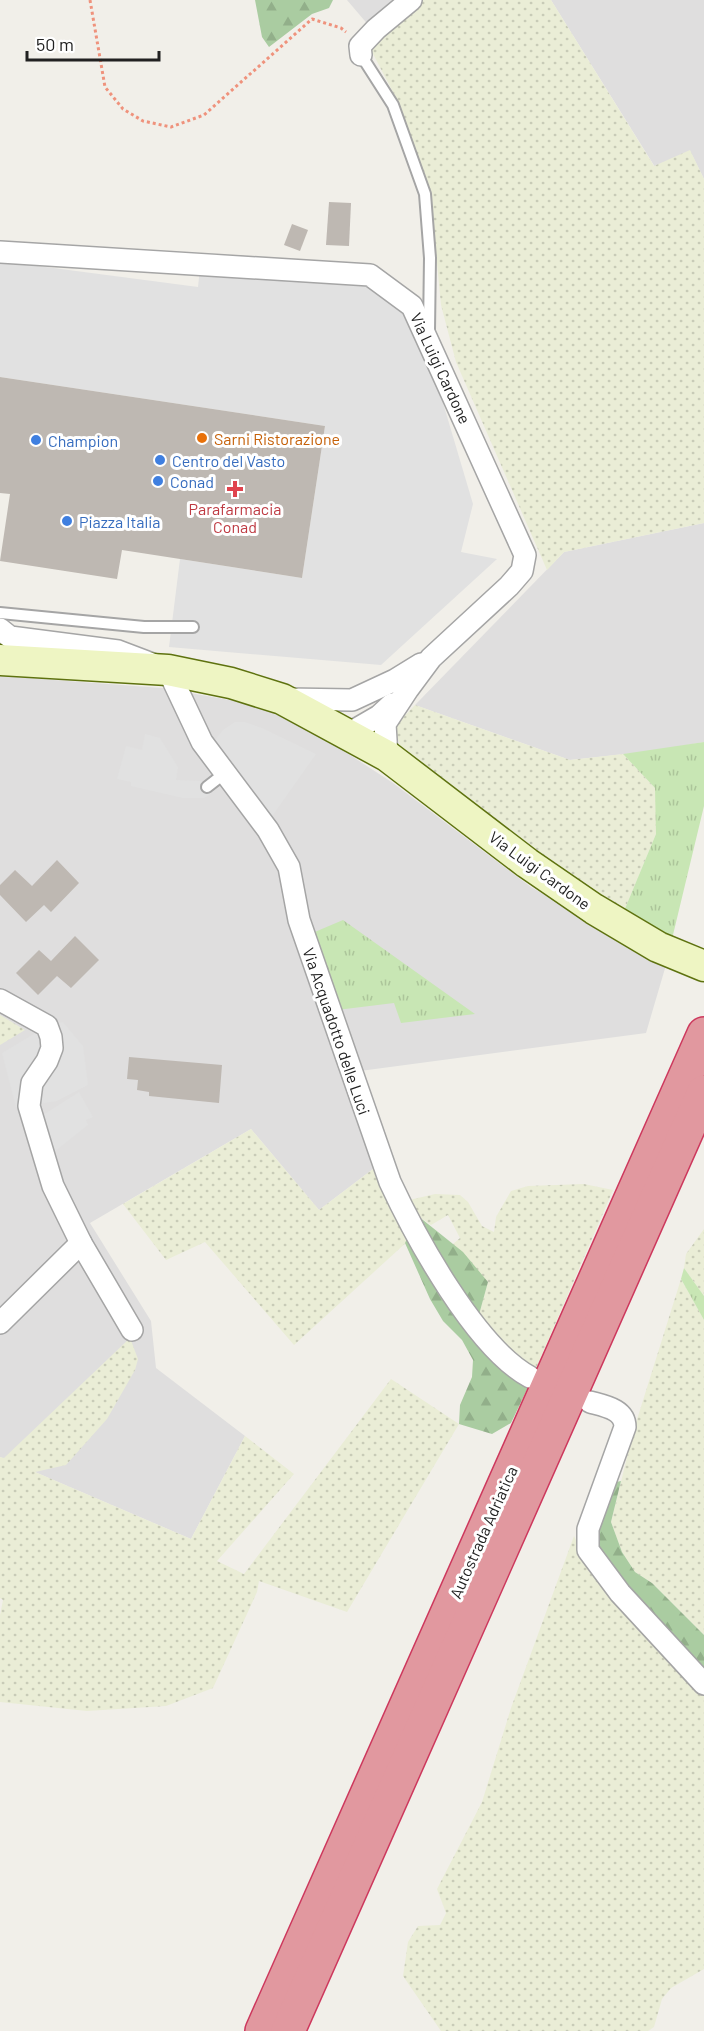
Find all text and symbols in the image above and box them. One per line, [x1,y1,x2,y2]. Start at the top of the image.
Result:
scale bar [27,24,159,62]
text: 50 m [36,33,74,55]
street label: Via Luigi Cardone [407,309,475,427]
place label: Sarni Ristorazione [214,429,340,448]
place label: Champion [48,431,118,450]
marker: Sarni Ristorazione [195,431,209,445]
marker: Champion [29,433,43,447]
place label: Centro del Vasto [172,451,285,470]
marker: Centro del Vasto [153,453,167,467]
place label: Conad [170,472,214,491]
marker: Conad [151,474,165,488]
marker: Parafarmacia Conad [228,482,242,496]
place label: Parafarmacia Conad [189,499,281,536]
place label: Piazza Italia [79,512,160,531]
marker: Piazza Italia [60,514,74,528]
street label: Via Luigi Cardone [486,827,594,913]
street label: Via Acquadotto delle Luci [299,945,375,1117]
street label: Autostrada Adriatica [445,1463,521,1601]

